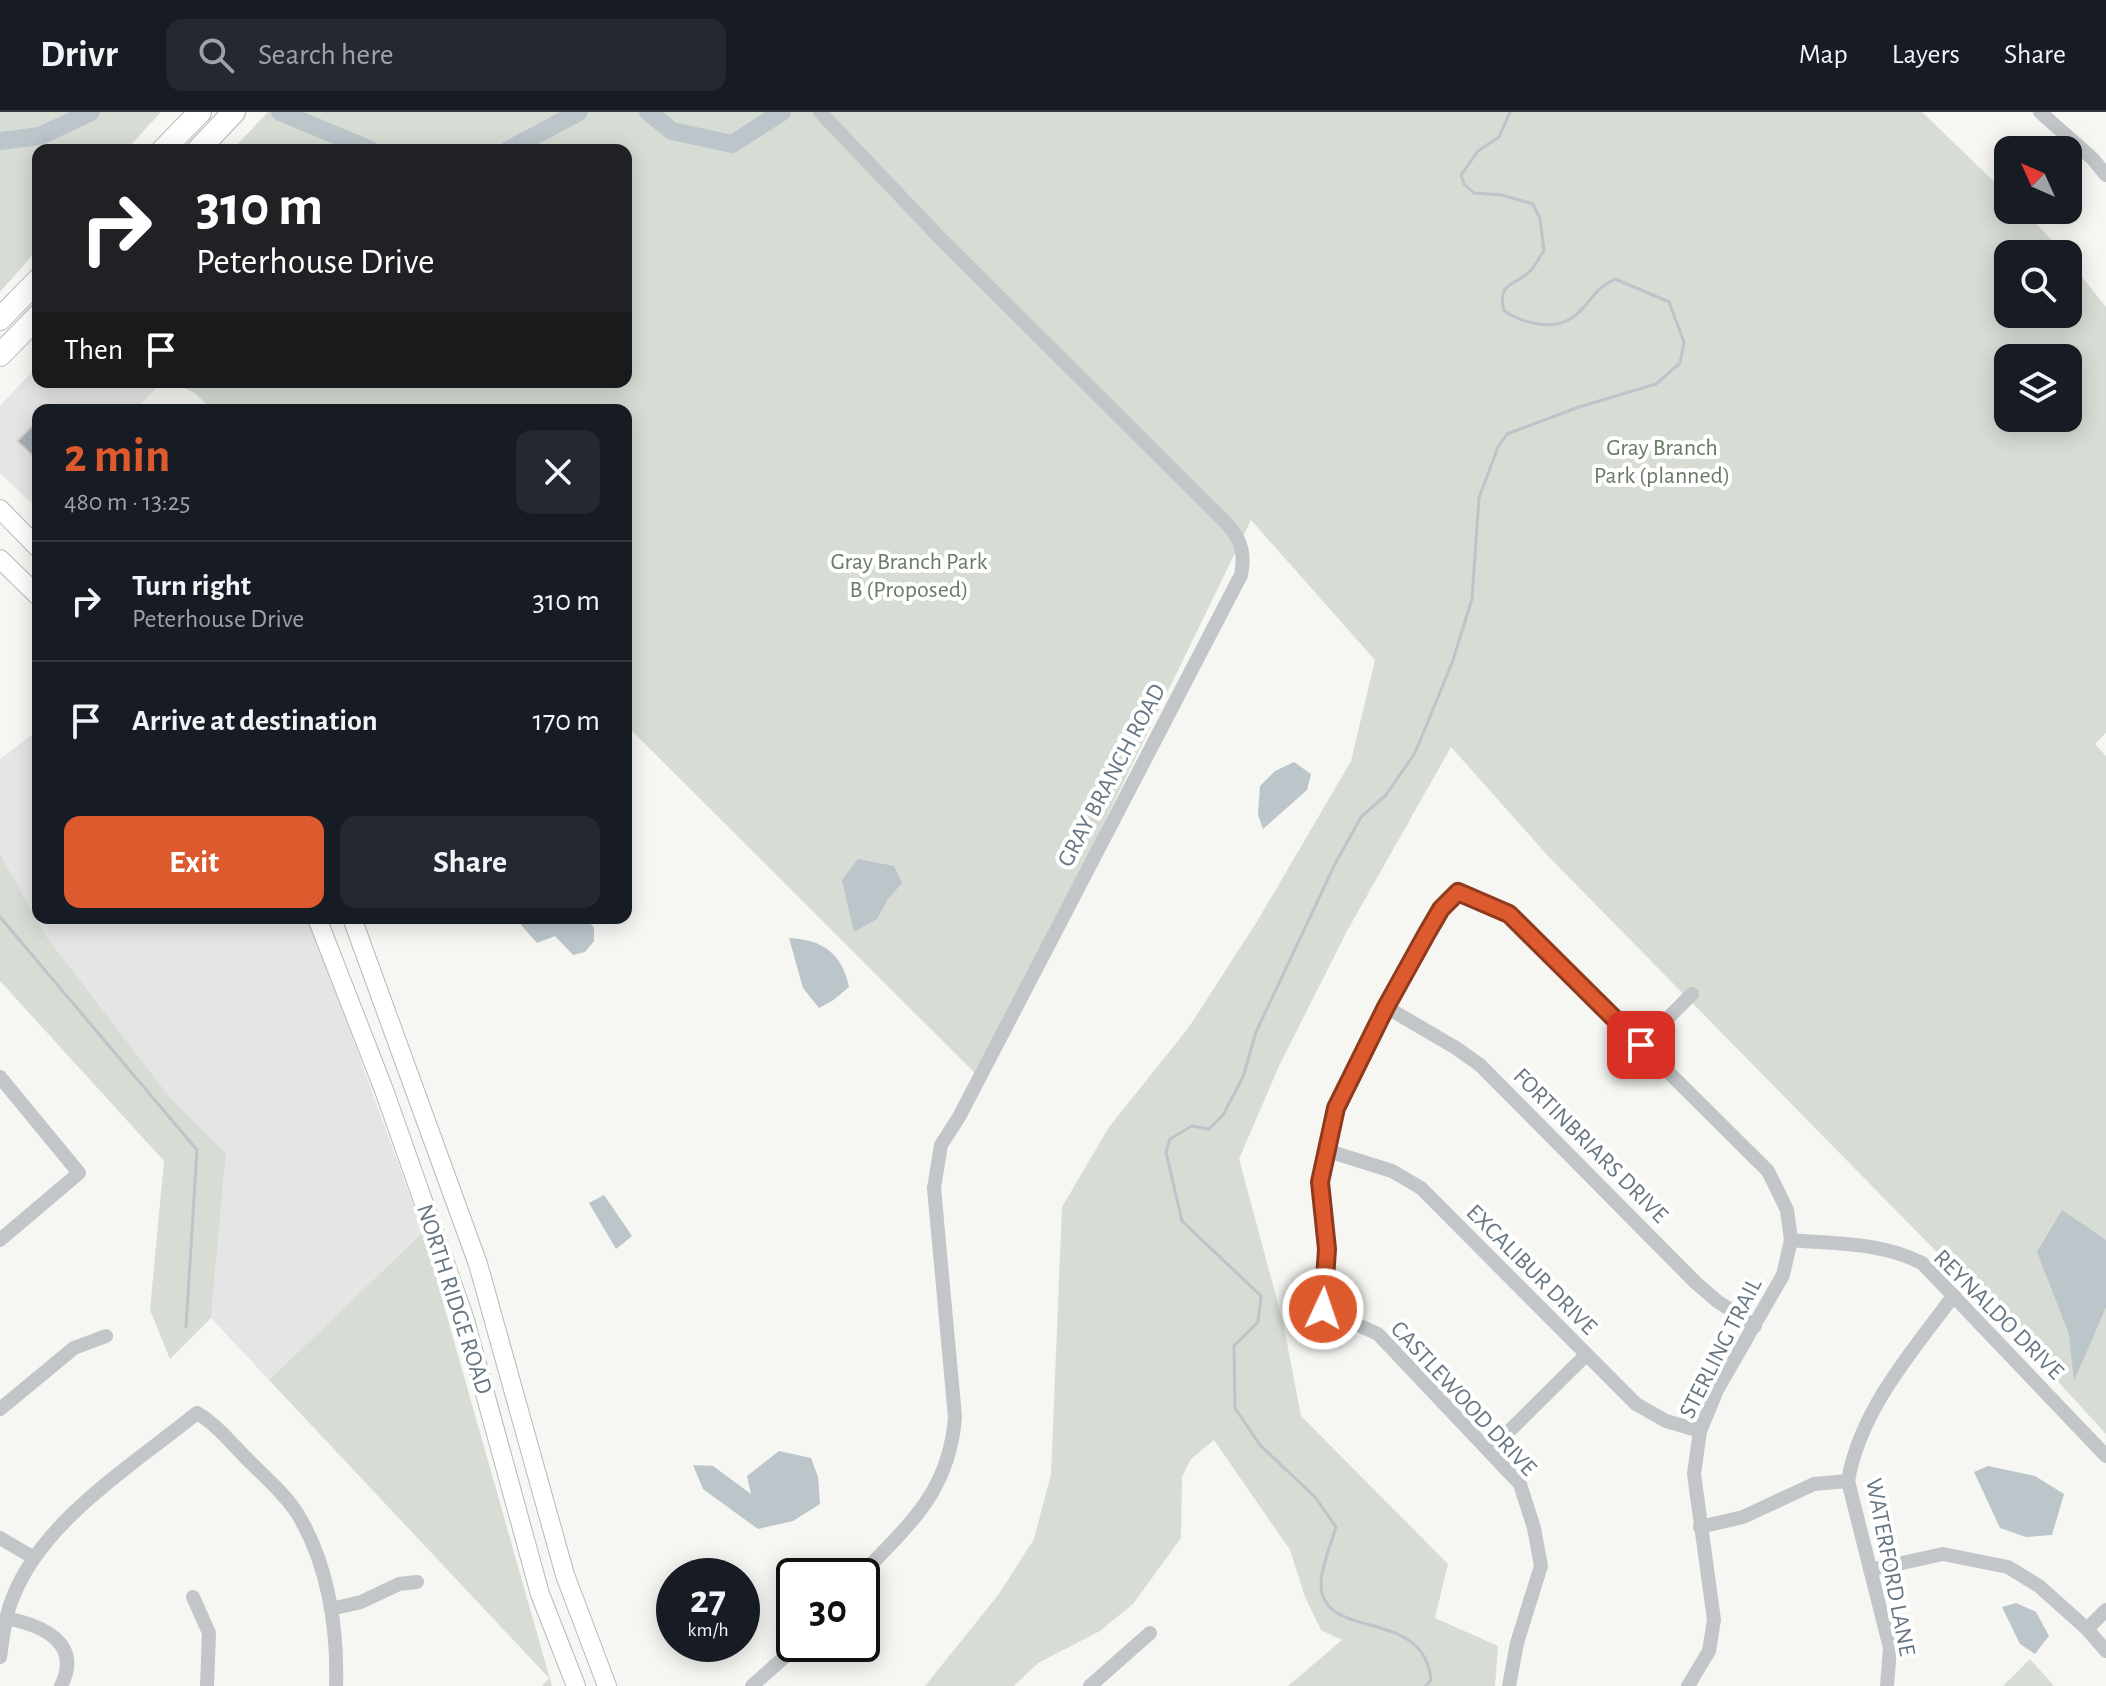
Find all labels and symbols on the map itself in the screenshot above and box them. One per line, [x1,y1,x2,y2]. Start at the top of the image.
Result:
north arrow [1994,136,2082,224]
park label: Gray Branch Park (planned) [1594,436,1730,488]
park label: Gray Branch Park B (Proposed) [831,550,988,602]
street label: GRAY BRANCH ROAD [1054,680,1170,871]
pin [1607,1011,1675,1079]
street label: FORTINBRIARS DRIVE [1508,1064,1673,1228]
street label: EXCALIBUR DRIVE [1462,1200,1601,1340]
street label: NORTH RIDGE ROAD [412,1201,496,1397]
street label: REYNALDO DRIVE [1929,1245,2068,1384]
position arrow [1281,1267,1365,1351]
street label: STERLING TRAIL [1675,1275,1766,1422]
street label: CASTLEWOOD DRIVE [1386,1317,1541,1481]
street label: WATERFORD LANE [1861,1476,1919,1658]
speed limit sign: 30 [776,1558,880,1662]

